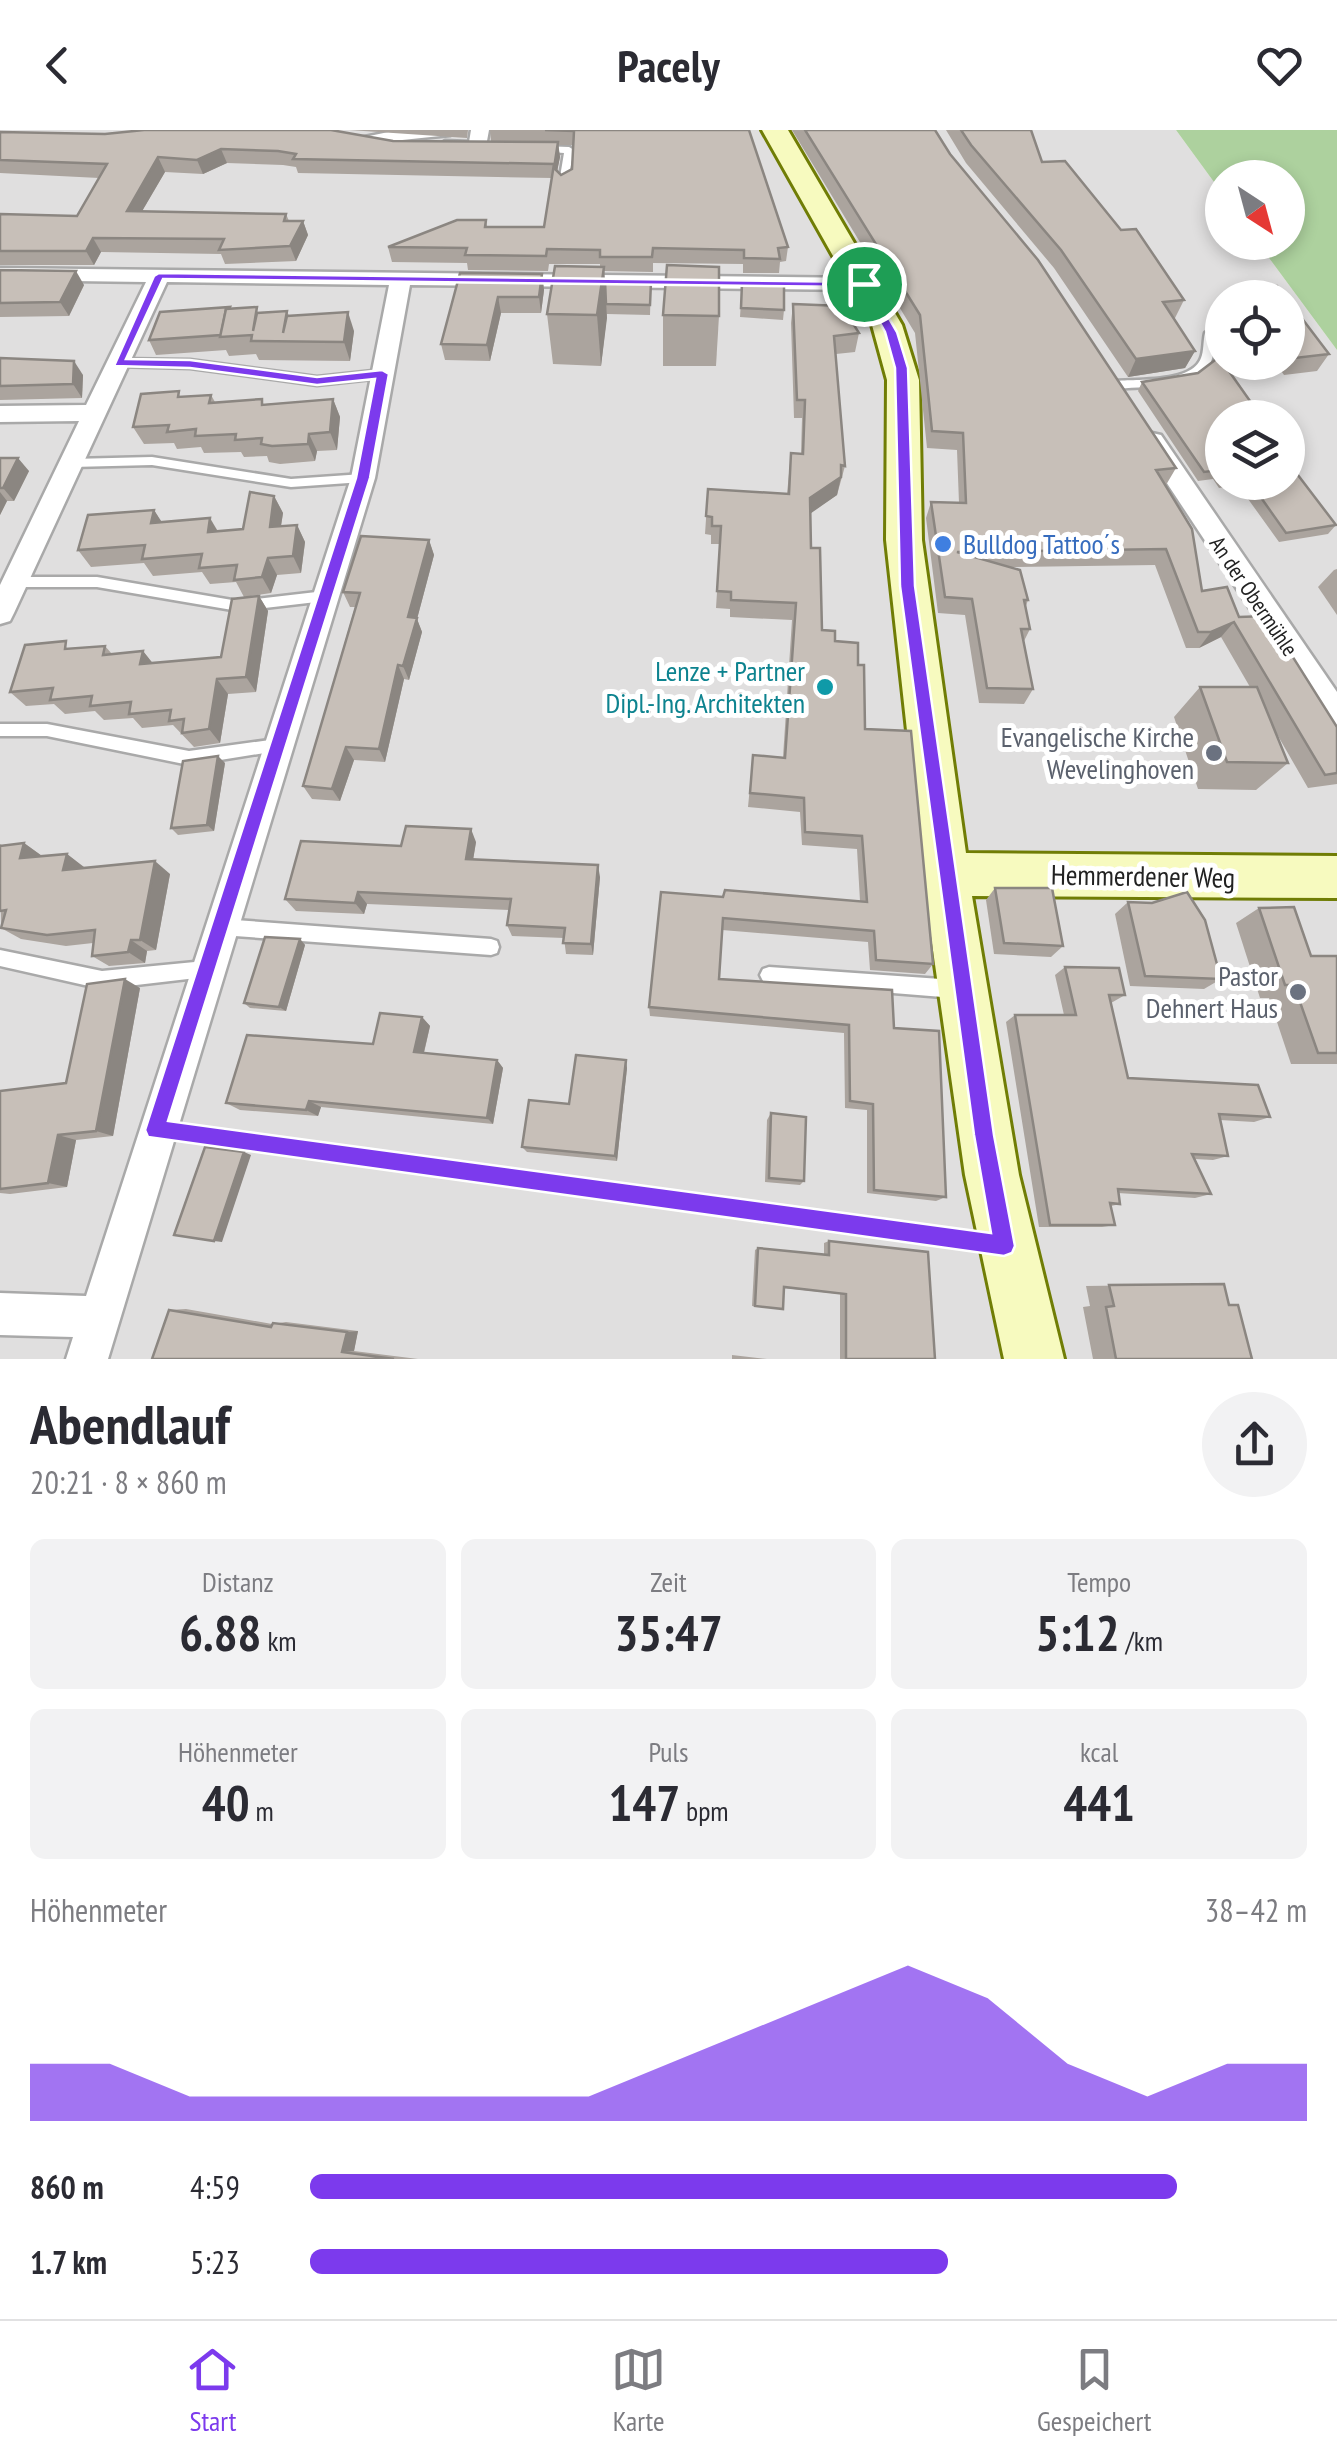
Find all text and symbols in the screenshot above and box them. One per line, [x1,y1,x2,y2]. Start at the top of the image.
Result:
text: Pacely [617,36,720,94]
icon: back [30,38,85,93]
icon: heart [1252,38,1307,93]
north arrow [1205,160,1305,260]
map controls [1205,160,1305,500]
pin [822,242,907,327]
icon: arrive [837,257,892,312]
button: locate [1205,280,1305,380]
button: layers [1205,400,1305,500]
place label: Bulldog Tattoo´s [963,525,1120,562]
street label: An der Obermühle [1204,531,1304,661]
marker: Bulldog Tattoo´s [932,533,954,555]
place label: Lenze + Partner Dipl.-Ing. Architekten [605,652,805,721]
marker: Lenze + Partner Dipl.-Ing. Architekten [814,676,836,698]
place label: Evangelische Kirche Wevelinghoven [1001,718,1194,787]
marker: Evangelische Kirche Wevelinghoven [1203,742,1225,764]
street label: Hemmerdener Weg [1051,855,1235,896]
place label: Pastor Dehnert Haus [1146,957,1278,1026]
marker: Pastor Dehnert Haus [1287,981,1309,1003]
text: Abendlauf [30,1388,230,1459]
button: share [1202,1392,1307,1497]
text: 20:21 · 8 × 860 m [30,1461,227,1503]
text: Distanz [202,1563,274,1600]
text: Zeit [650,1563,687,1600]
text: Tempo [1067,1563,1131,1600]
text: 6.88 [179,1600,261,1665]
text: 35:47 [614,1600,723,1665]
text: 5:12 [1035,1600,1120,1665]
text: km [261,1622,297,1659]
text: /km [1120,1622,1163,1659]
text: Höhenmeter [178,1733,298,1770]
text: Puls [648,1733,689,1770]
text: kcal [1080,1733,1118,1770]
text: 40 [202,1770,250,1835]
text: 147 [608,1770,680,1835]
text: 441 [1063,1770,1135,1835]
text: m [250,1792,274,1829]
text: bpm [680,1792,729,1829]
text: Höhenmeter [30,1889,167,1931]
text: 38–42 m [1205,1889,1307,1931]
text: 860 m [30,2166,104,2208]
text: 4:59 [190,2166,240,2208]
text: 1.7 km [30,2241,107,2283]
text: 5:23 [190,2241,240,2283]
tab: Start [185,2342,240,2439]
tab: Karte [611,2342,666,2439]
tab: Gespeichert [1037,2342,1152,2439]

